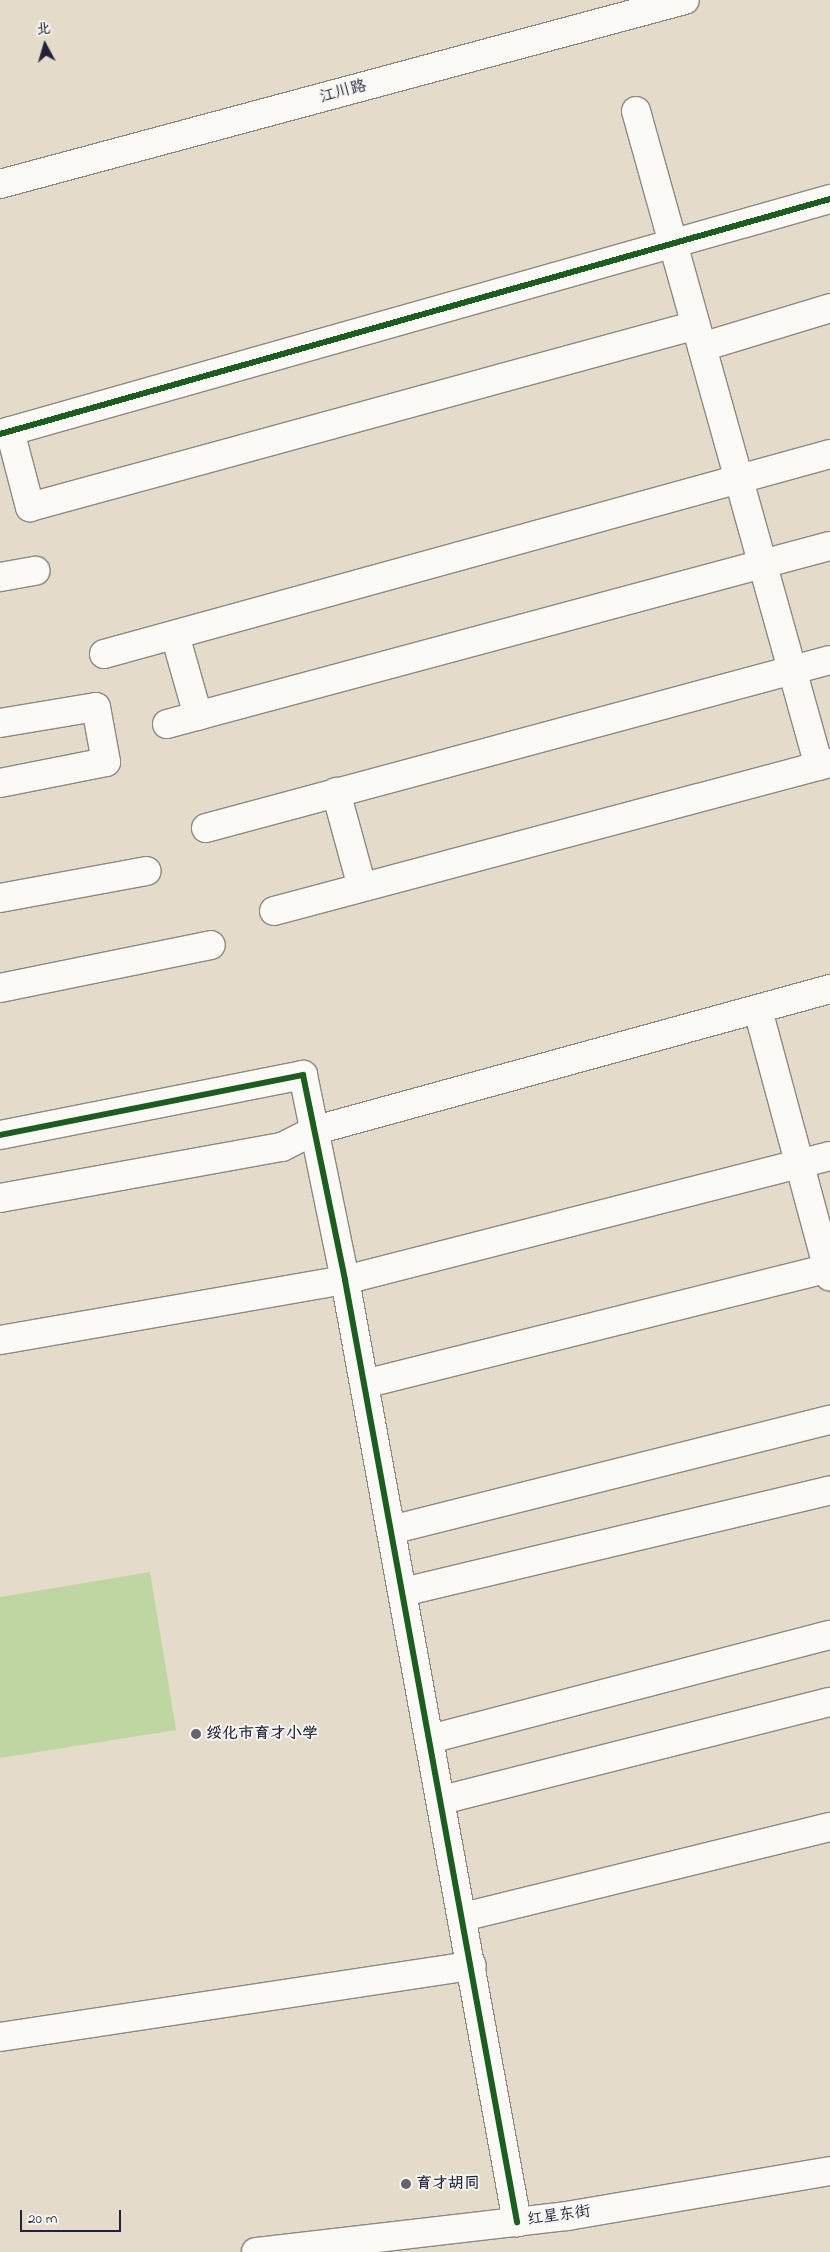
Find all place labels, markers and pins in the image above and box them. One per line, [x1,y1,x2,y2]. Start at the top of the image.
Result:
place label: 绥化市育才小学 [206,1724,318,1744]
marker: 绥化市育才小学 [190,1728,202,1740]
place label: 育才胡同 [416,2174,480,2194]
marker: 育才胡同 [400,2178,412,2190]

